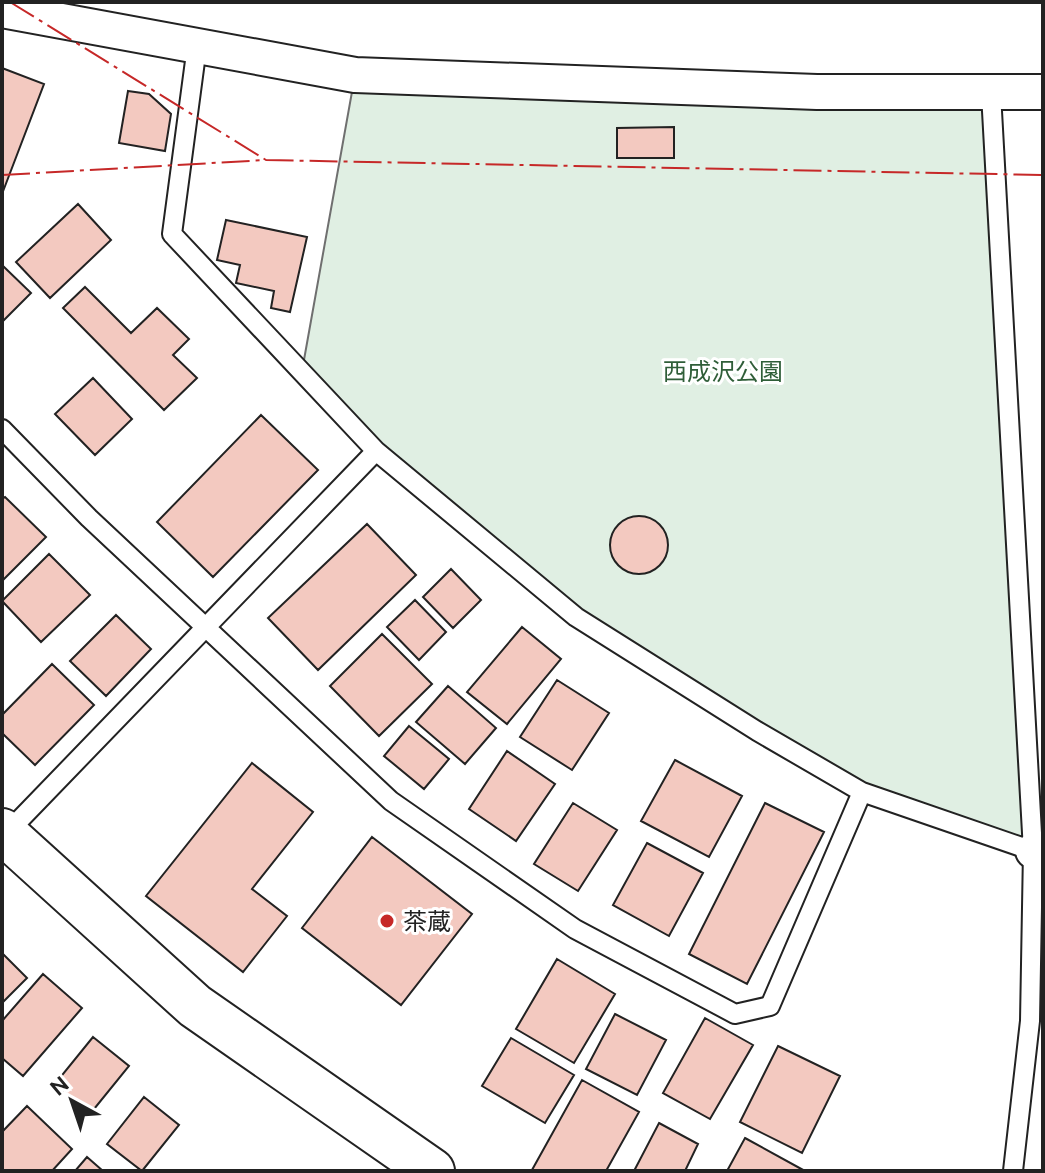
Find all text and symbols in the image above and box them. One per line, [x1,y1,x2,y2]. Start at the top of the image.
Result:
park label: 西成沢公園 [663,358,783,385]
place label: 茶蔵 [403,908,451,935]
marker: 茶蔵 [378,912,396,930]
north arrow [32,1061,112,1141]
text: N [44,1070,73,1100]

